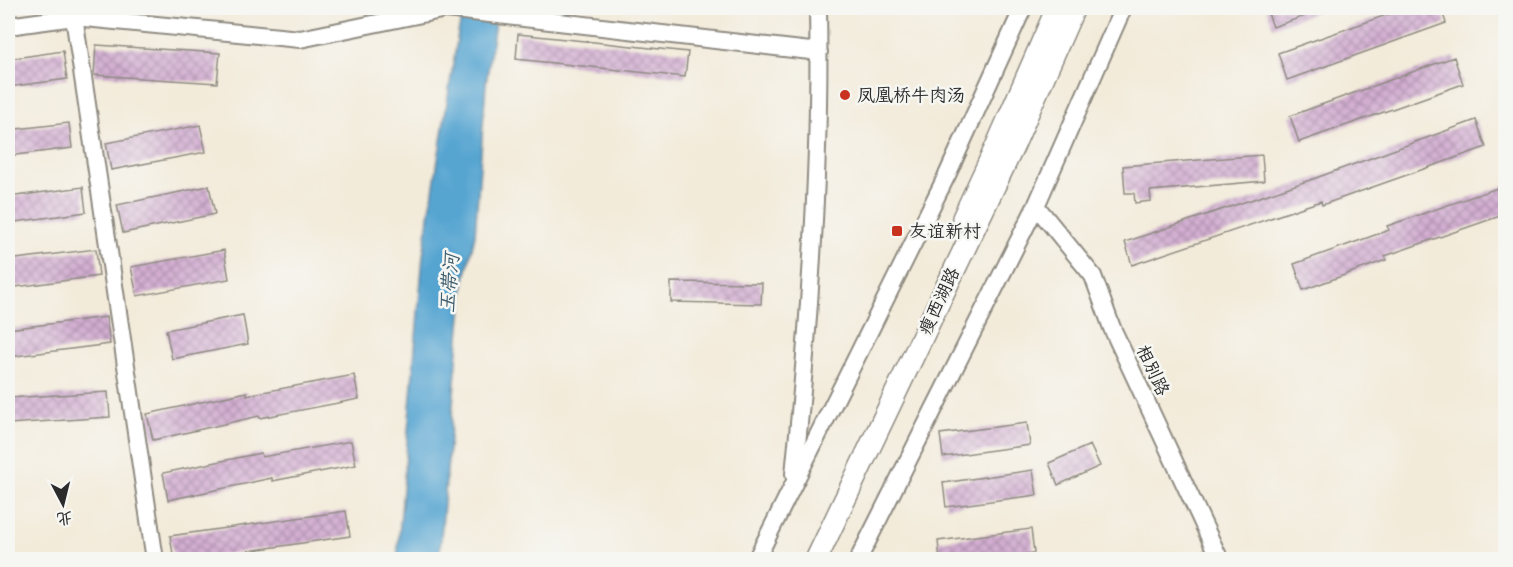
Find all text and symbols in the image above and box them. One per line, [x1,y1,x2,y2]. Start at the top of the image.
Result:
place label: 凤凰桥牛肉汤 [857,82,965,111]
marker: 凤凰桥牛肉汤 [838,88,852,102]
place label: 友谊新村 [909,218,981,247]
marker: 友谊新村 [890,224,904,238]
water label: 玉带河 [432,249,470,314]
street label: 瘦西湖路 [912,263,969,340]
street label: 相别路 [1127,340,1176,401]
north arrow [33,474,93,534]
text: 北 [55,504,74,531]

